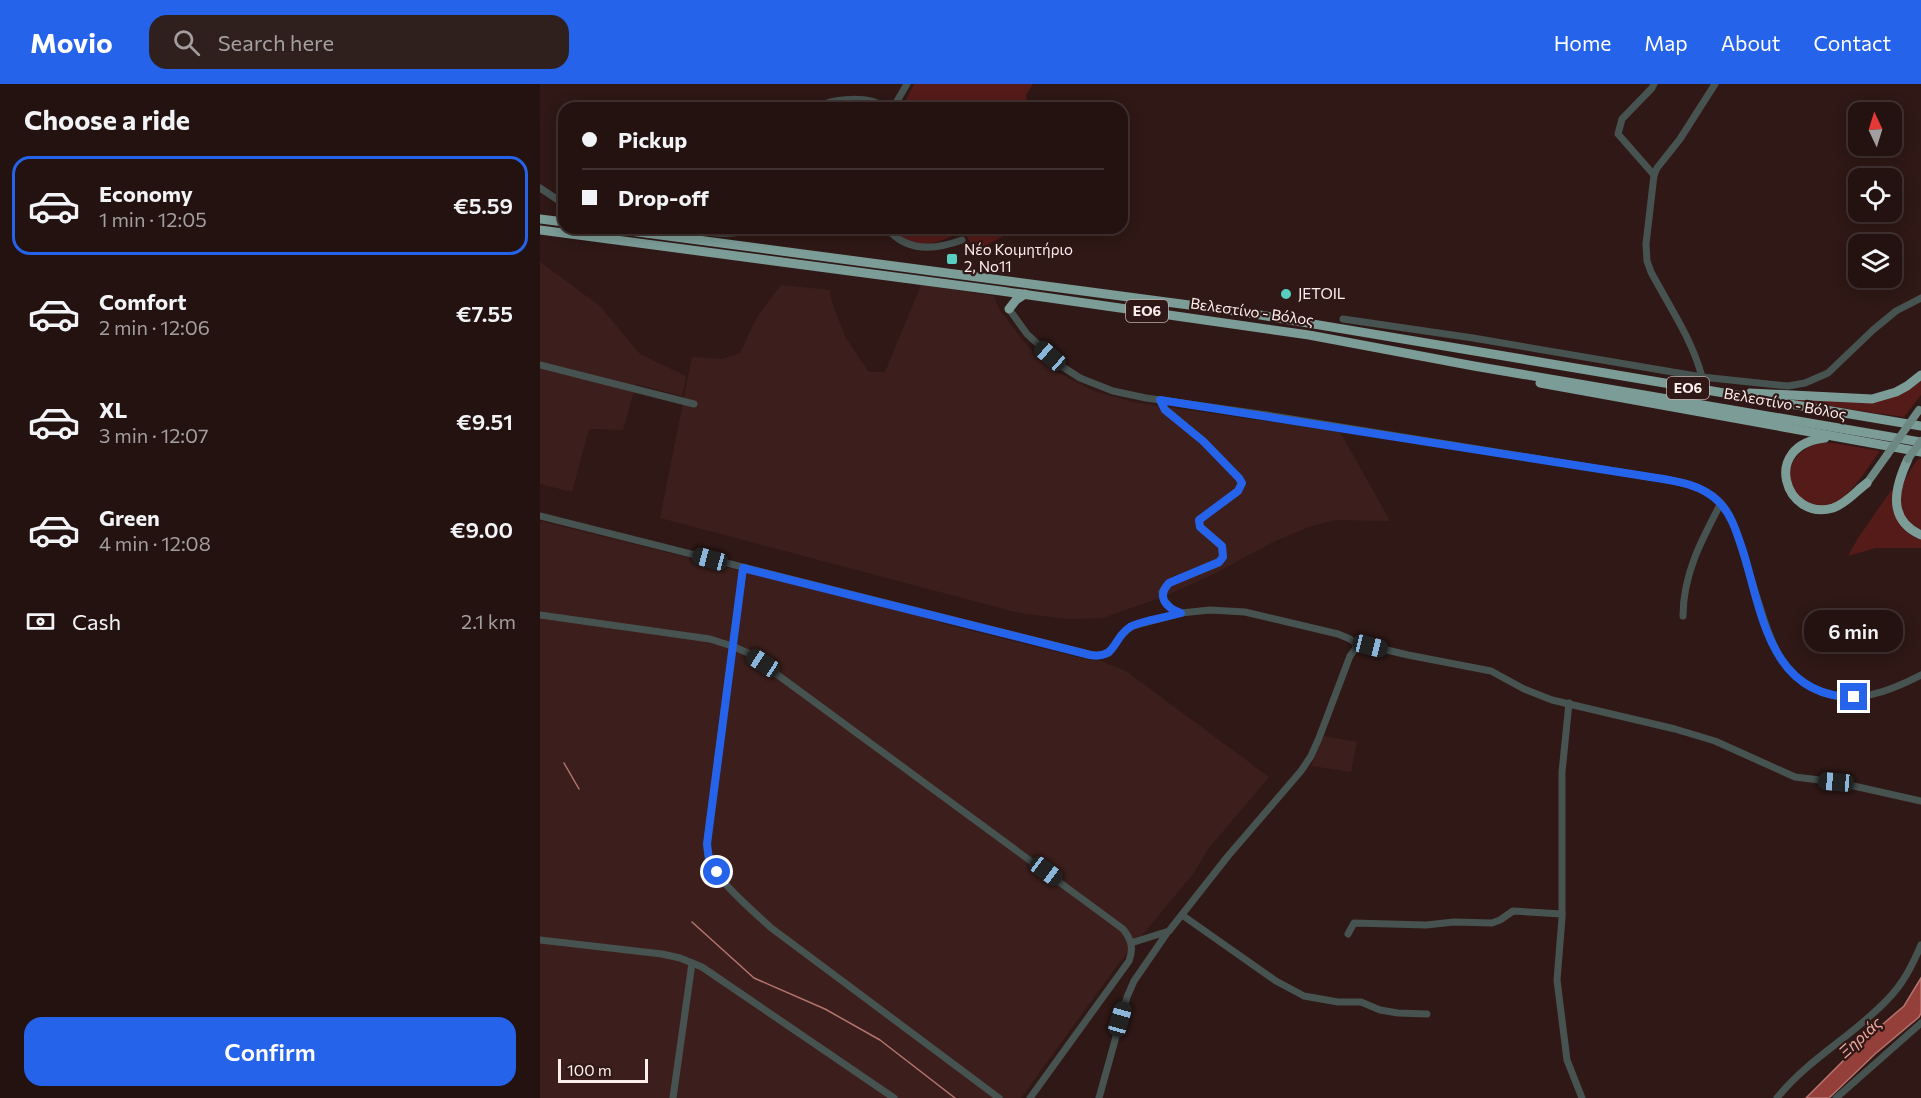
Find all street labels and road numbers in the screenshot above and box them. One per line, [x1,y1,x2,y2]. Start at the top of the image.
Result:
street label: Βελεστίνο - Βόλος [1189,293,1315,329]
road number: ΕΟ6 [1126,300,1168,322]
road number: ΕΟ6 [1667,377,1709,399]
street label: Βελεστίνο - Βόλος [1722,383,1848,423]

